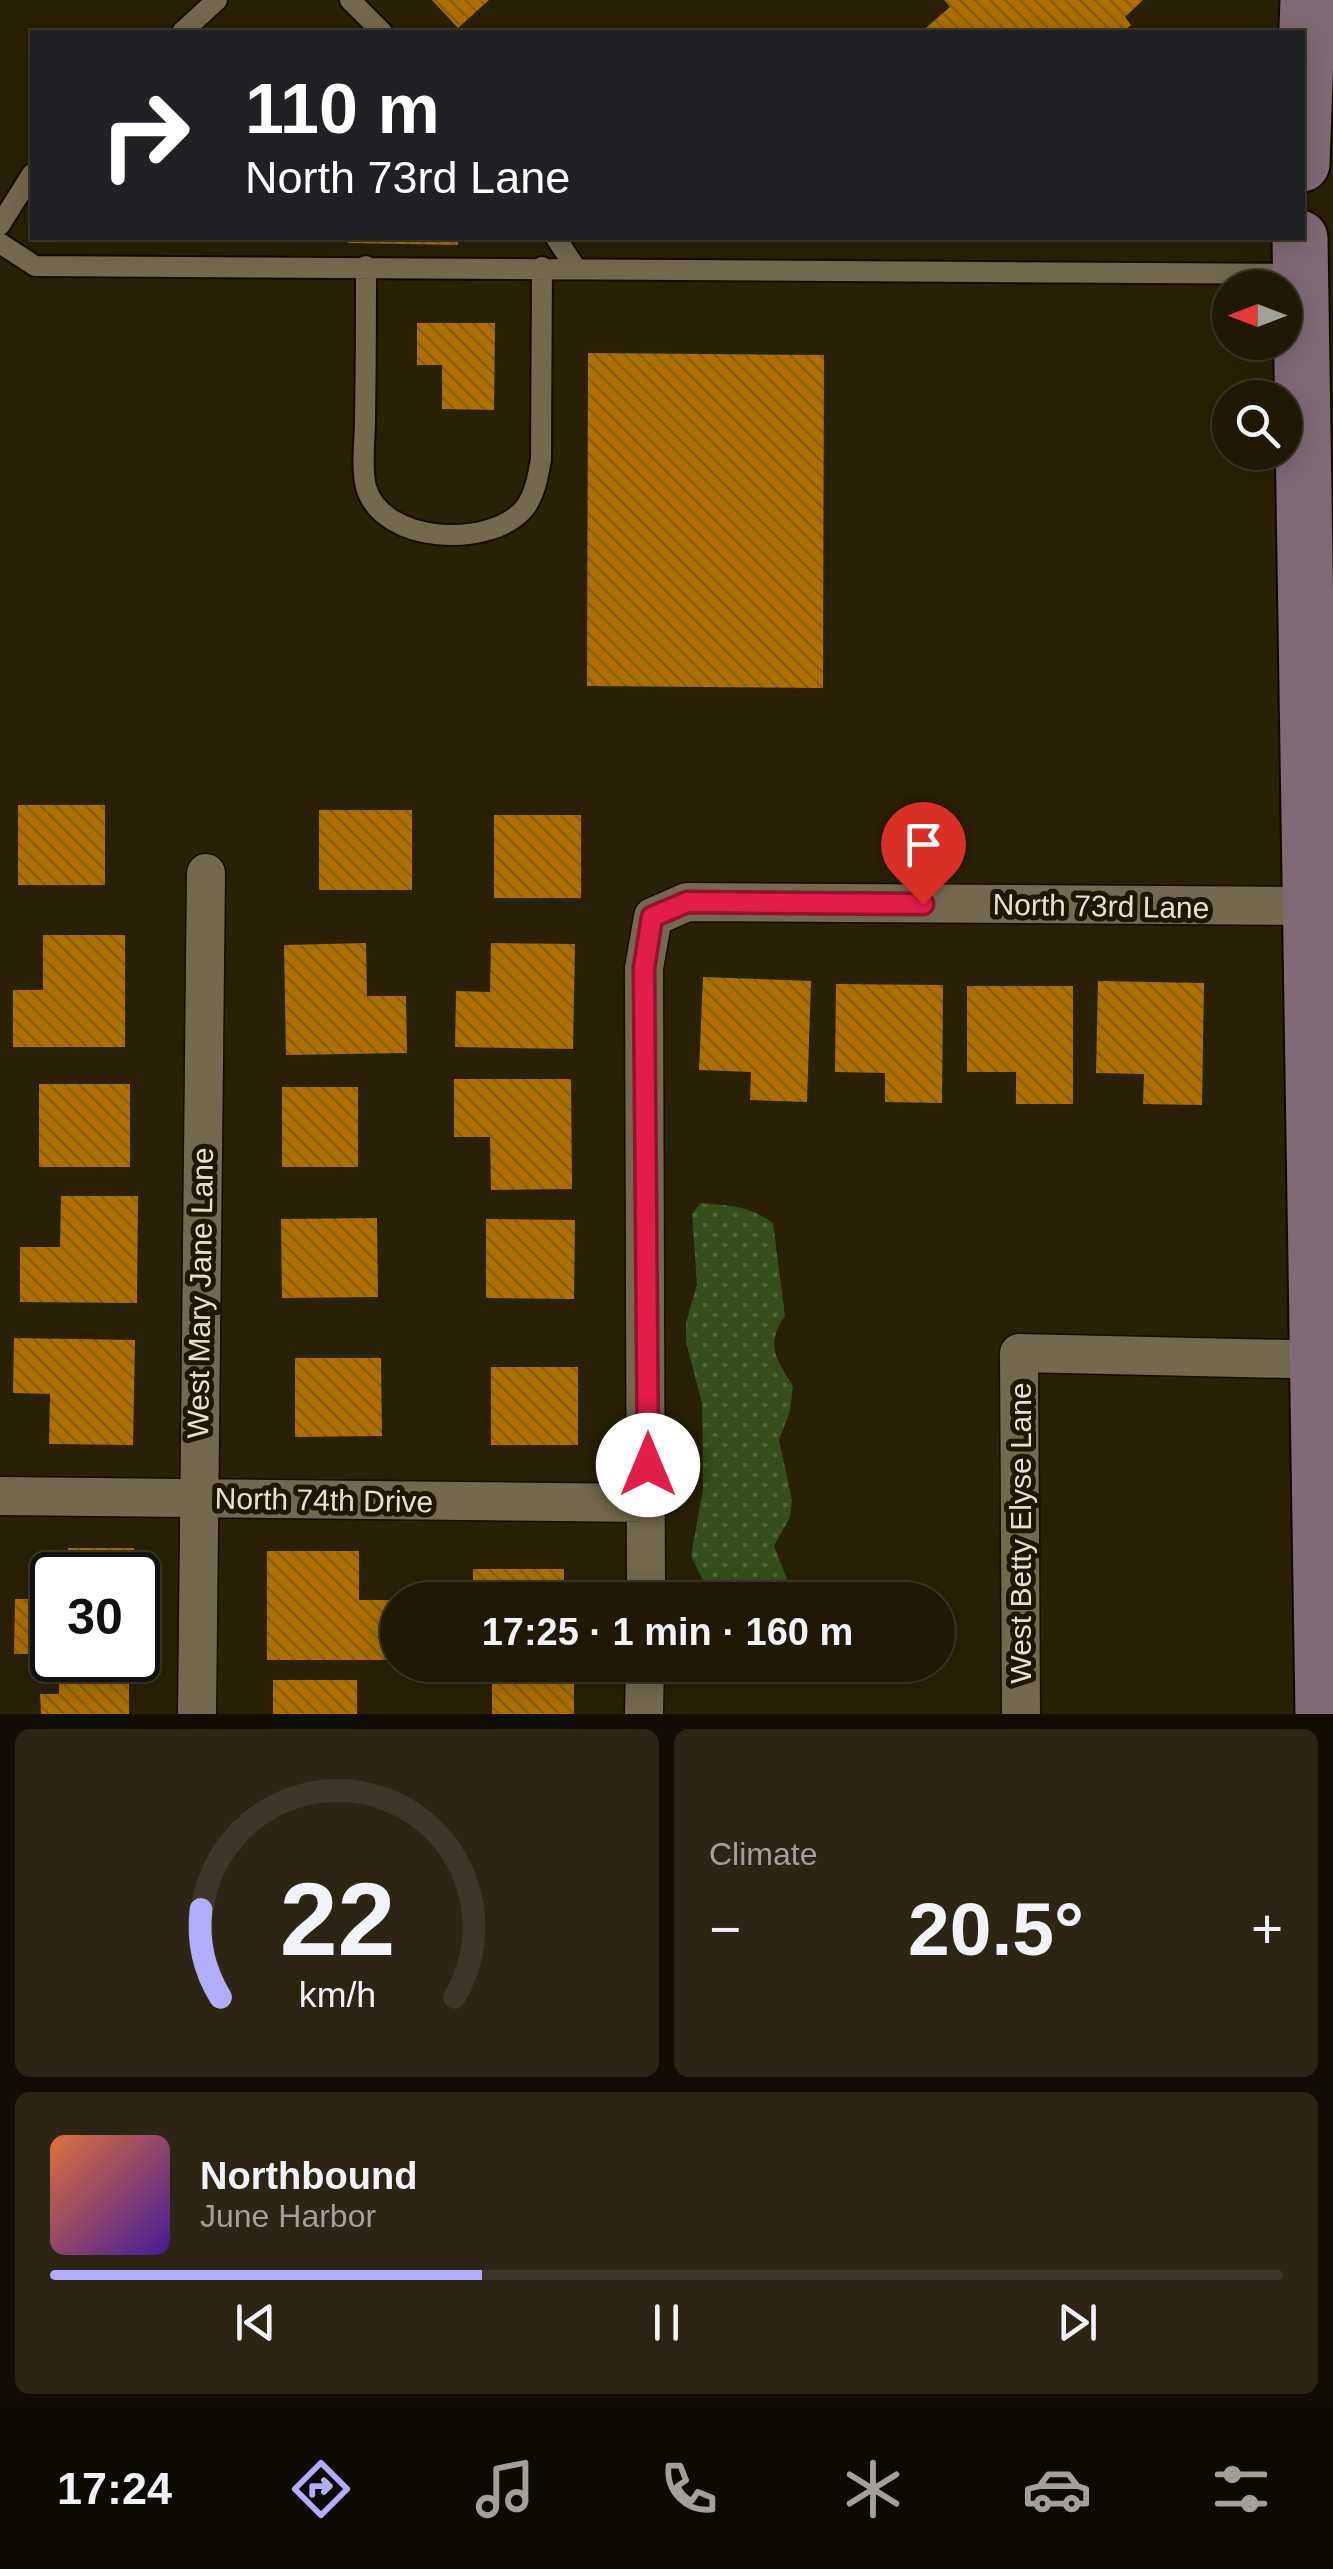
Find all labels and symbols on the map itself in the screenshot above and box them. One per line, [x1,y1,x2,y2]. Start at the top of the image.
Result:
north arrow [1212,270,1302,360]
pin [881,802,966,905]
street label: North 73rd Lane [992,888,1210,924]
street label: West Mary Jane Lane [181,1147,219,1439]
street label: West Betty Elyse Lane [1004,1382,1037,1684]
position arrow [596,1413,700,1517]
street label: North 74th Drive [215,1482,433,1518]
speed limit sign: 30 [30,1552,160,1682]

